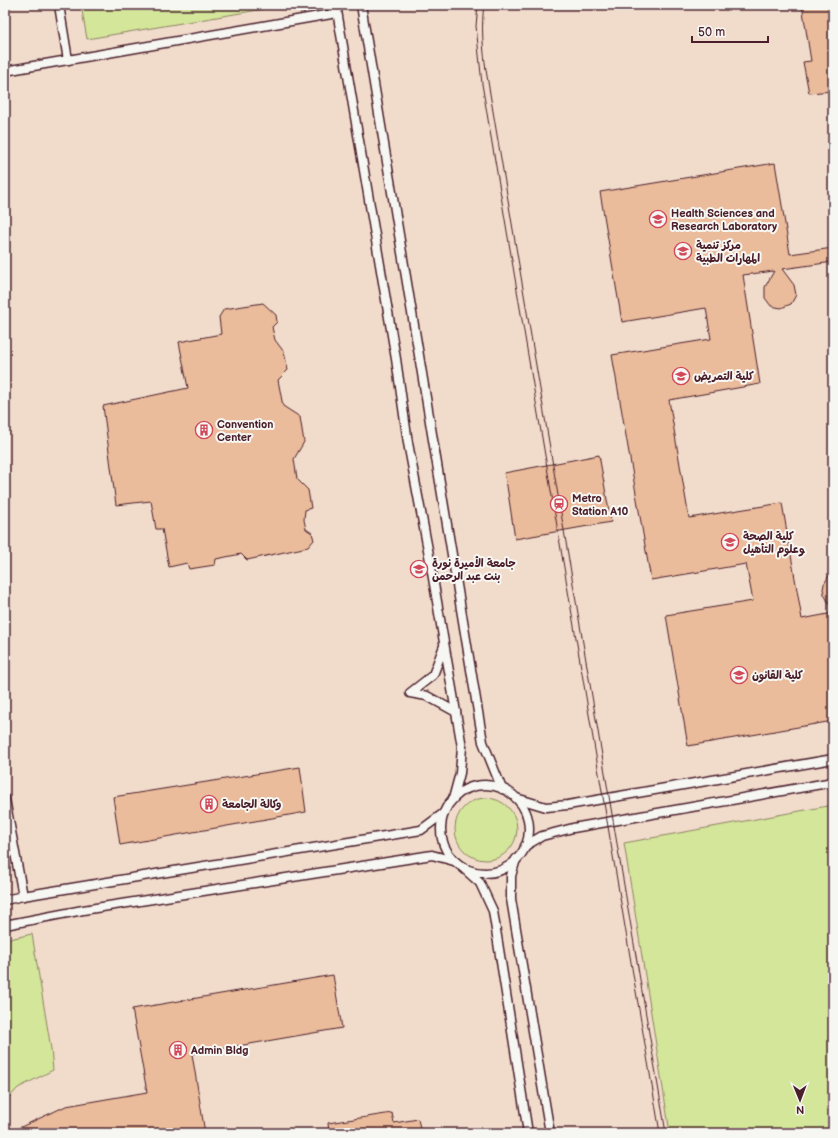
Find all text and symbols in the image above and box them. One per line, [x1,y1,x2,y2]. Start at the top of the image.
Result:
scale bar [692,18,768,44]
text: 50 m [698,25,725,40]
place label: Health Sciences and Research Laboratory [671,207,777,233]
school or university icon: Health Sciences and Research Laboratory [648,209,668,229]
place label: مركز تنمية المهارات الطبية [696,239,760,265]
school or university icon: مركز تنمية المهارات الطبية [673,241,693,261]
school or university icon: كلية التمريض [671,366,691,386]
place label: كلية التمريض [694,370,754,383]
place label: Convention Center [217,418,273,444]
building icon: Convention Center [194,420,214,440]
place label: Metro Station A10 [572,492,629,518]
station icon: Metro Station A10 [549,494,569,514]
place label: كلية الصحة وعلوم التأهيل [743,530,806,558]
school or university icon: كلية الصحة وعلوم التأهيل [720,532,740,552]
place label: جامعة الأميرة نورة بنت عبد الرحمن [432,556,516,583]
school or university icon: جامعة الأميرة نورة بنت عبد الرحمن [409,559,429,579]
school or university icon: كلية القانون [729,665,749,685]
place label: كلية القانون [752,669,803,683]
building icon: وكالة الجامعة [199,794,219,814]
place label: وكالة الجامعة [222,798,282,811]
building icon: Admin Bldg [168,1040,188,1060]
place label: Admin Bldg [190,1044,249,1057]
north arrow [780,1080,820,1120]
text: N [796,1103,804,1116]

